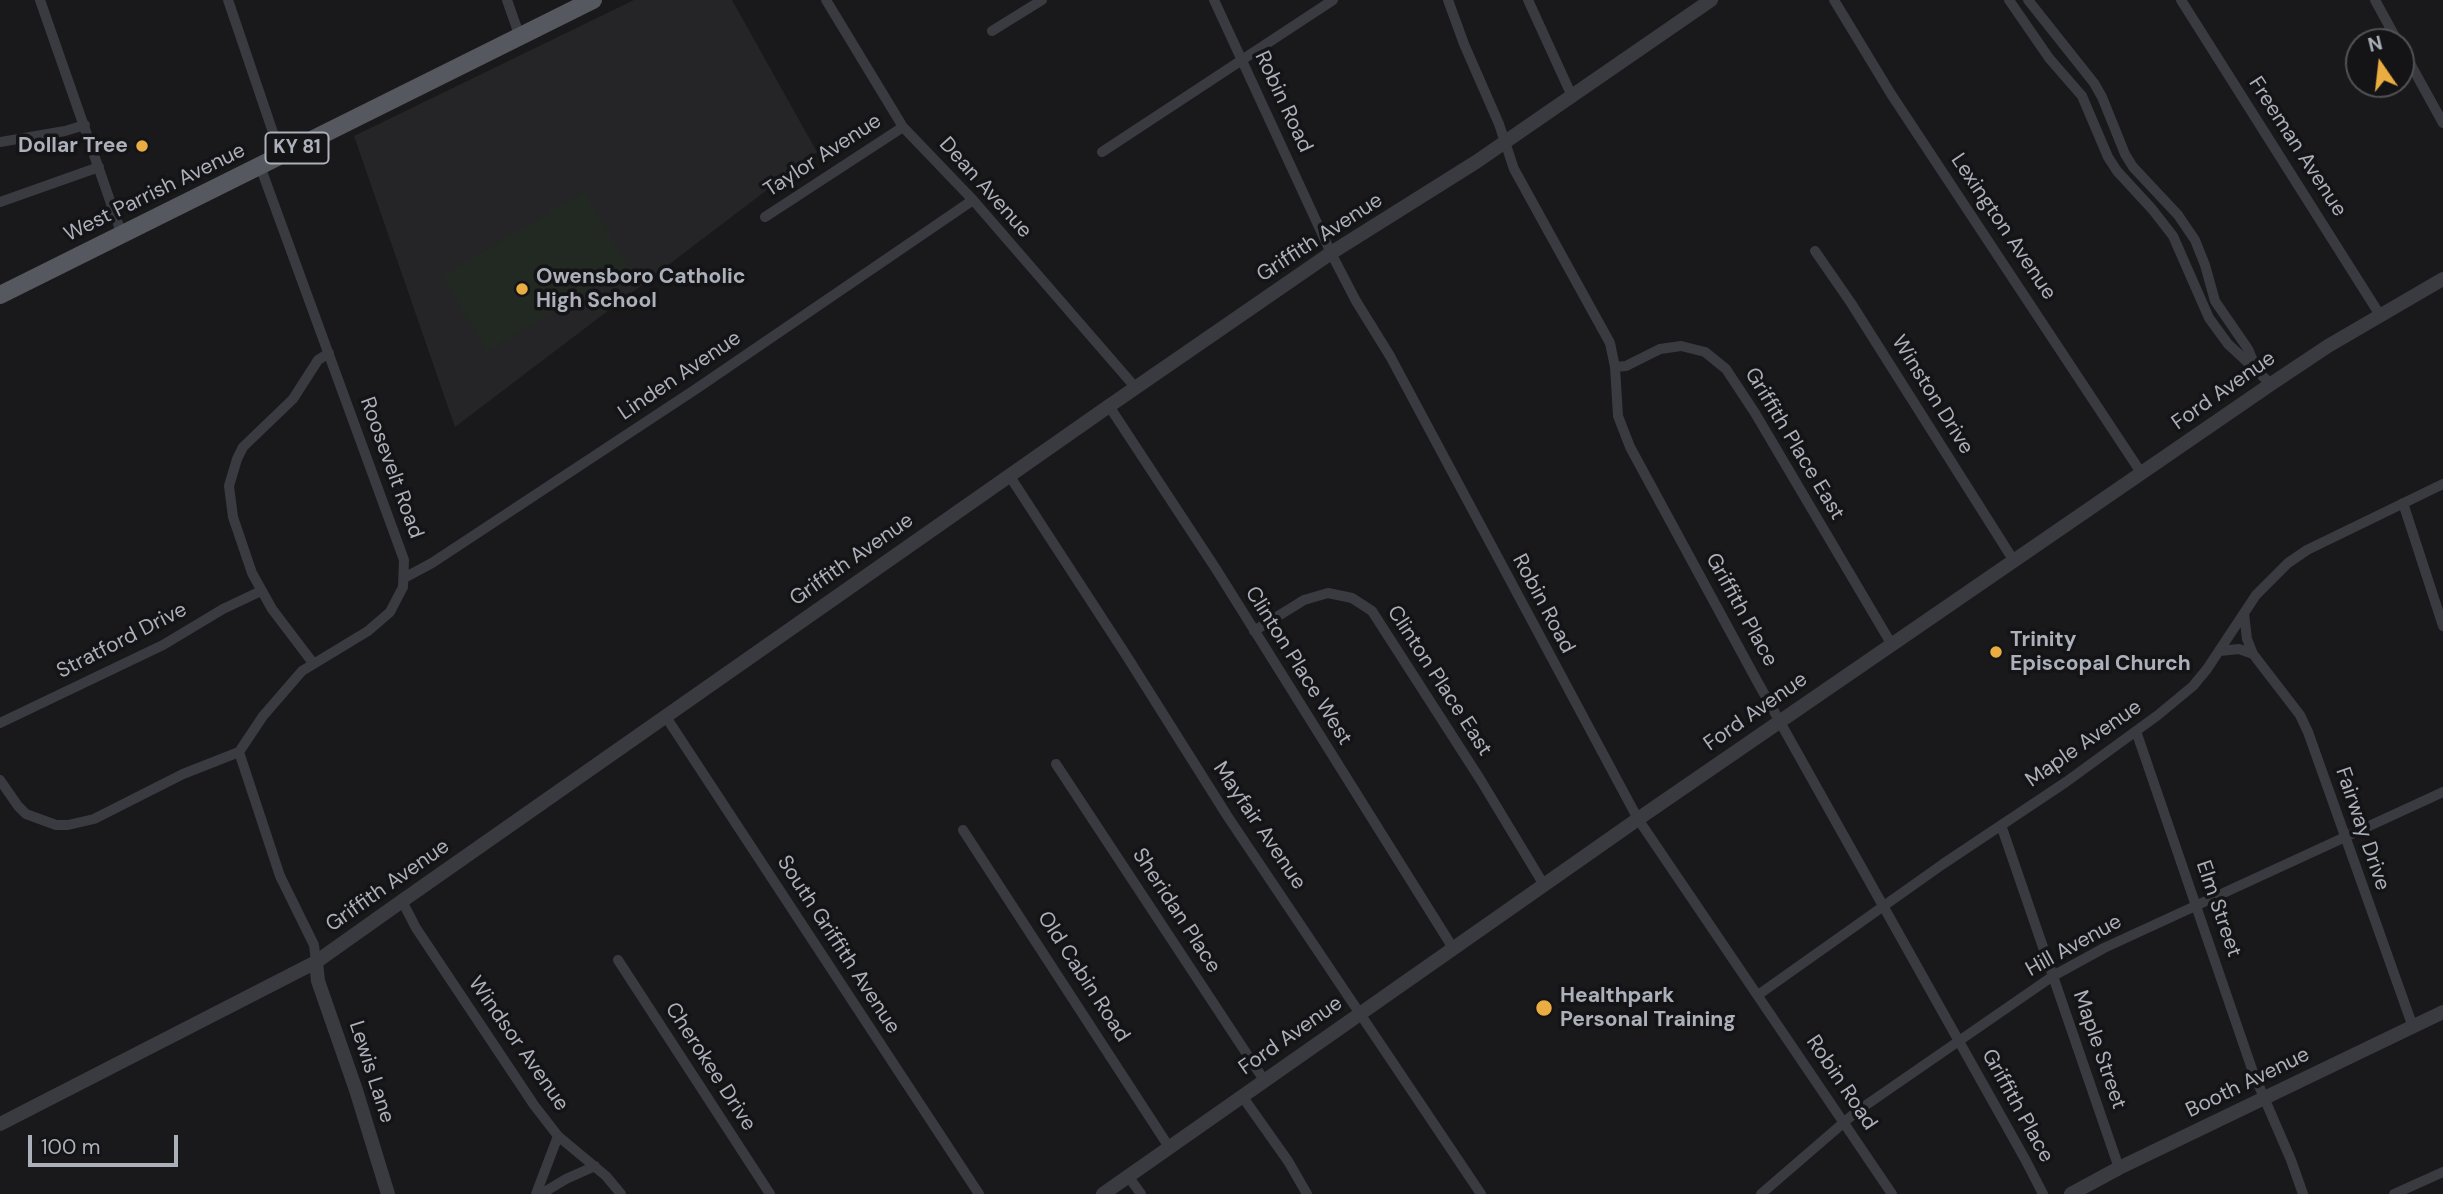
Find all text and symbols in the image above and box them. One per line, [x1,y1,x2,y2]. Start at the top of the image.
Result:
north arrow [2345,28,2415,98]
text: N [2366,30,2385,58]
street label: Robin Road [1249,47,1317,157]
street label: Freeman Avenue [2242,72,2352,222]
street label: Taylor Avenue [760,109,886,203]
road number: KY 81 [266,132,328,164]
street label: Dean Avenue [933,132,1037,244]
place label: Dollar Tree [18,133,128,159]
street label: West Parrish Avenue [60,138,250,248]
marker: Dollar Tree [134,138,150,154]
street label: Lexington Avenue [1945,149,2061,305]
street label: Griffith Avenue [1252,188,1388,288]
place label: Owensboro Catholic High School [536,264,745,314]
marker: Owensboro Catholic High School [514,281,530,297]
street label: Linden Avenue [614,326,746,426]
street label: Winston Drive [1885,331,1979,459]
street label: Ford Avenue [2167,346,2281,436]
street label: Griffith Place East [1739,363,1849,525]
street label: Roosevelt Road [354,394,428,542]
street label: Griffith Avenue [785,508,919,612]
street label: Griffith Place [1699,549,1783,671]
street label: Robin Road [1506,550,1580,658]
street label: Clinton Place West [1239,582,1357,750]
street label: Stratford Drive [53,597,191,685]
street label: Clinton Place East [1381,601,1497,761]
place label: Trinity Episcopal Church [2010,627,2191,677]
marker: Trinity Episcopal Church [1988,644,2004,660]
street label: Ford Avenue [1699,667,1813,757]
street label: Maple Avenue [2021,695,2147,793]
street label: Mayfair Avenue [1207,757,1311,895]
street label: Fairway Drive [2329,764,2395,894]
street label: Griffith Avenue [321,834,455,938]
street label: Sheridan Place [1126,844,1226,978]
street label: South Griffith Avenue [771,851,905,1039]
street label: Elm Street [2190,857,2246,961]
street label: Old Cabin Road [1031,907,1135,1047]
street label: Hill Avenue [2022,909,2126,983]
street label: Windsor Avenue [462,972,574,1116]
place label: Healthpark Personal Training [1560,983,1736,1033]
street label: Maple Street [2067,987,2131,1113]
street label: Ford Avenue [1234,991,1348,1081]
street label: Cherokee Drive [659,998,761,1136]
marker: Healthpark Personal Training [1534,998,1554,1018]
street label: Lewis Lane [343,1018,399,1126]
street label: Robin Road [1800,1031,1882,1135]
street label: Booth Avenue [2182,1042,2314,1124]
street label: Griffith Place [1975,1045,2059,1167]
scale bar [32,1120,182,1164]
text: 100 m [41,1133,101,1161]

